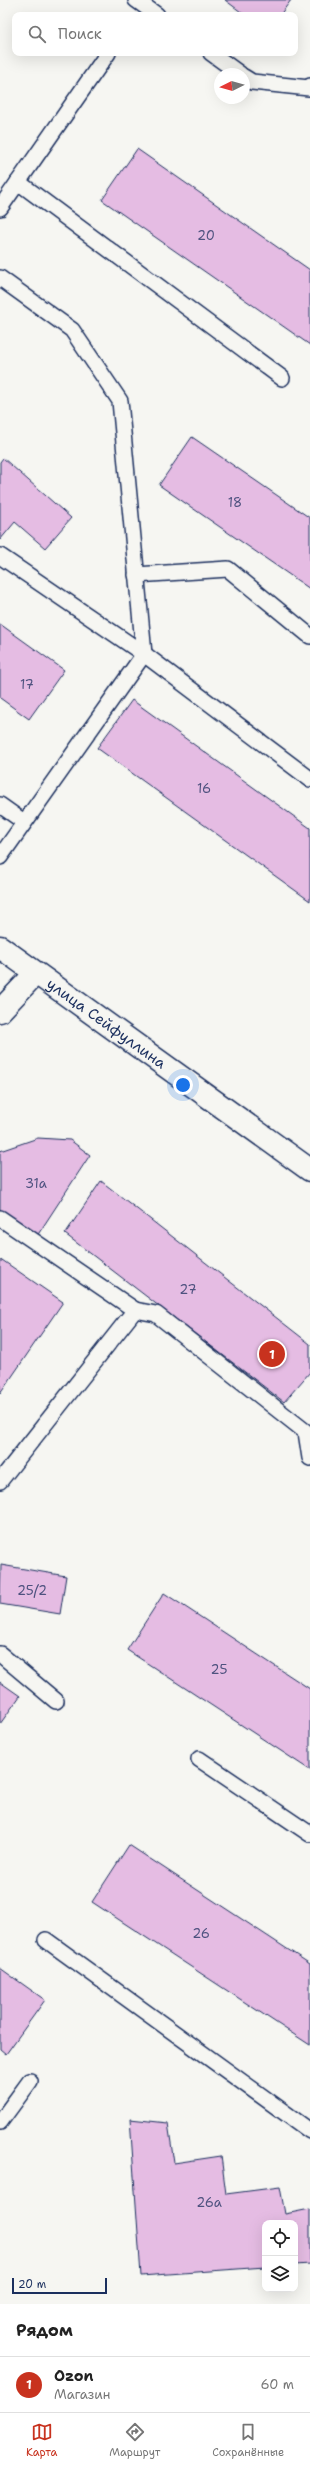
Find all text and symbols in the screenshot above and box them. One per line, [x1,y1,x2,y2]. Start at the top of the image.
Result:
search box [12,12,298,56]
icon: search [26,23,48,45]
text: Поиск [58,24,102,44]
north arrow [214,68,250,104]
house number: 20 [197,227,215,244]
house number: 18 [228,494,242,511]
house number: 17 [20,676,34,693]
house number: 16 [197,780,211,797]
street label: улица Сейфуллина [43,974,171,1074]
your location [173,1075,193,1095]
house number: 31а [25,1175,47,1192]
house number: 27 [179,1281,197,1298]
pin: 1 [259,1339,285,1369]
house number: 25/2 [17,1582,47,1599]
house number: 25 [211,1661,227,1678]
house number: 26 [192,1925,210,1942]
house number: 26а [196,2194,222,2211]
map controls [262,2220,298,2292]
button: locate [262,2220,298,2256]
button: layers [262,2256,298,2292]
scale bar [12,2276,107,2295]
text: 20 m [18,2277,46,2292]
text: Рядом [16,2319,73,2341]
text: Ozon [54,2366,94,2386]
text: 1 [26,2376,32,2393]
text: 60 m [261,2376,294,2393]
text: Магазин [54,2386,110,2403]
tab: Карта [26,2421,57,2460]
tab: Маршрут [109,2421,160,2460]
tab: Сохранённые [212,2421,284,2460]

